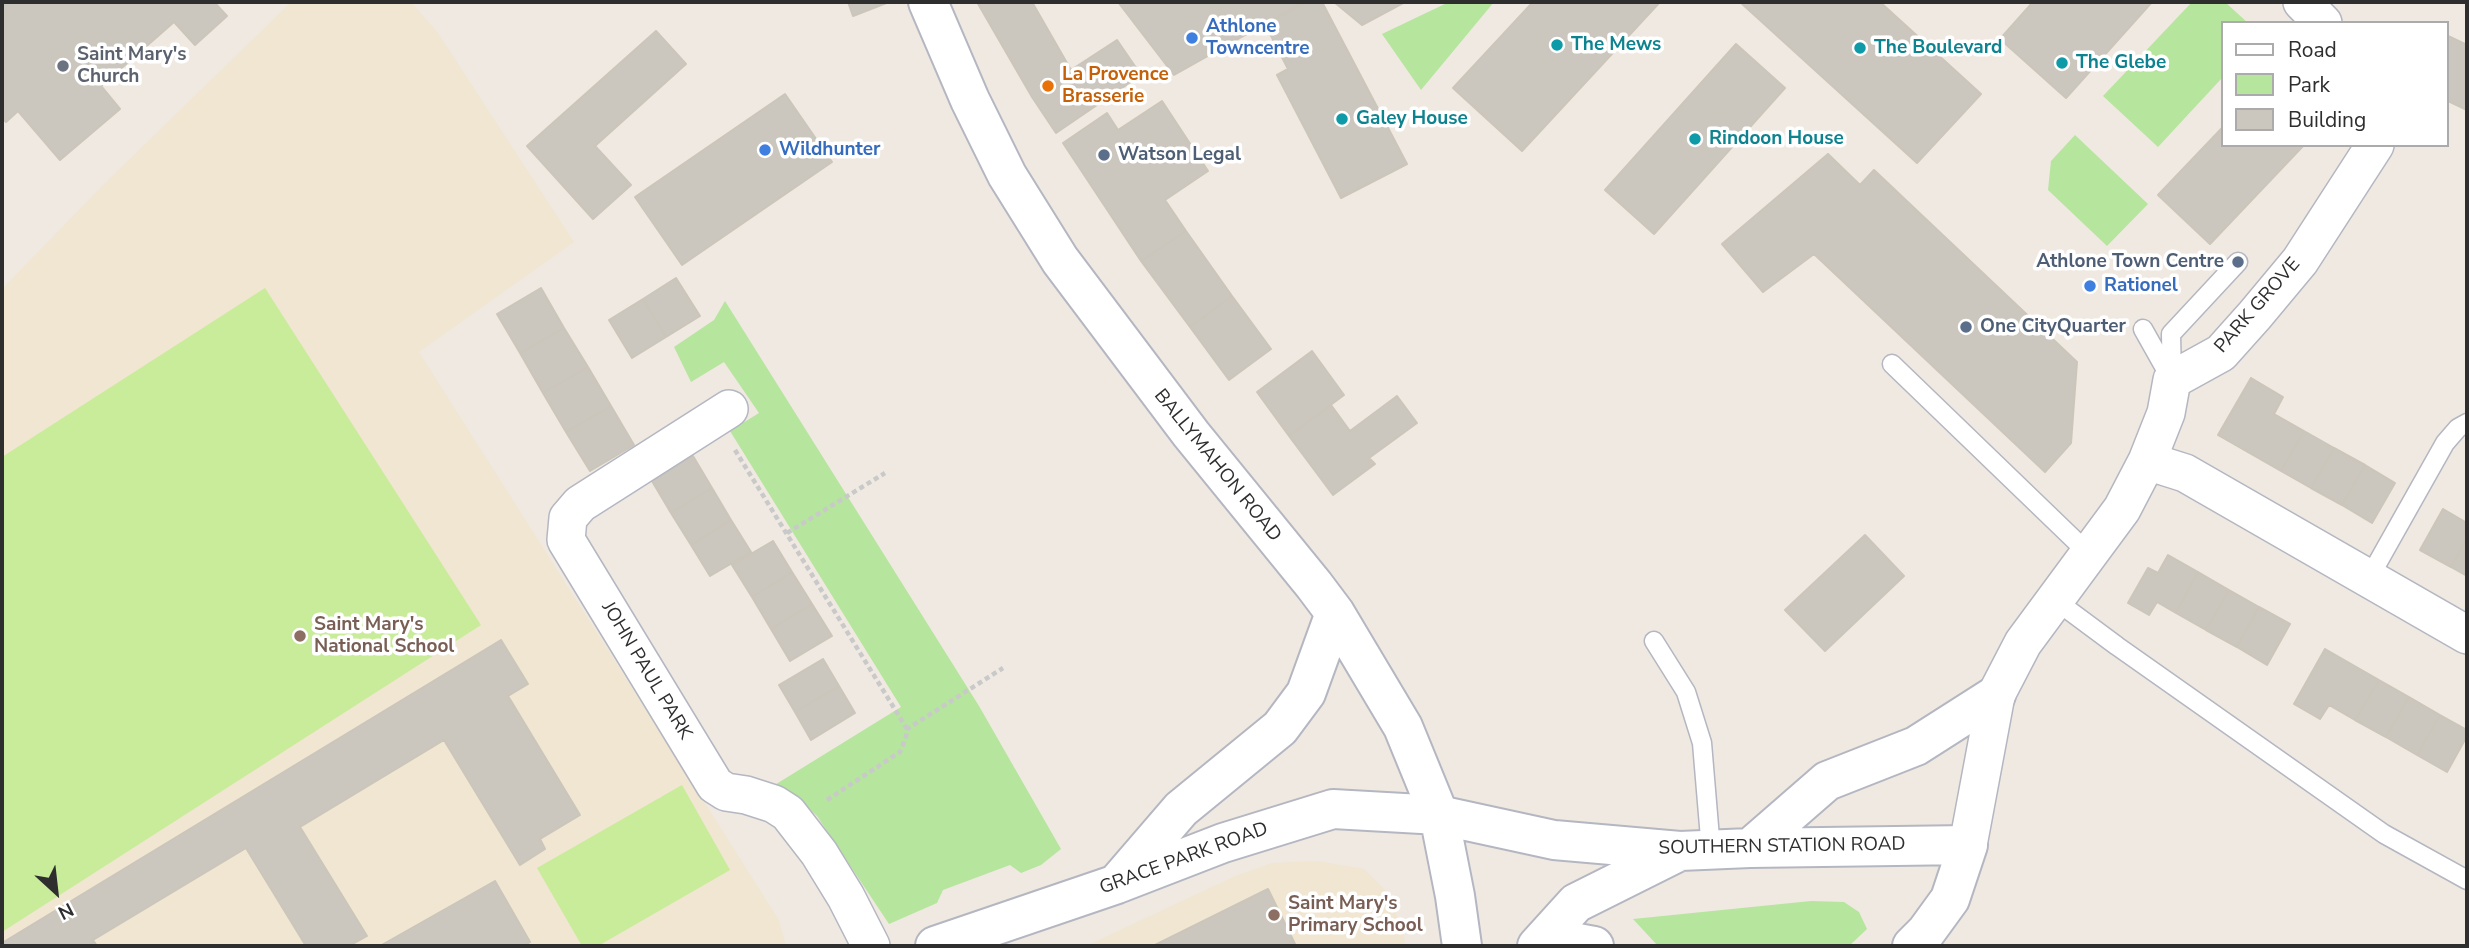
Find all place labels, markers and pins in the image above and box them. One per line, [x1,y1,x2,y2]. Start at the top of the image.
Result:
place label: Athlone Towncentre [1206,16,1309,60]
marker: Athlone Towncentre [1184,30,1200,46]
place label: The Mews [1571,34,1661,56]
marker: The Mews [1549,37,1565,53]
place label: The Boulevard [1874,37,2002,59]
marker: The Boulevard [1852,40,1868,56]
place label: Saint Mary's Church [77,44,187,88]
place label: The Glebe [2076,52,2166,74]
marker: The Glebe [2054,55,2070,71]
marker: Saint Mary's Church [55,58,71,74]
place label: La Provence Brasserie [1062,64,1169,108]
marker: La Provence Brasserie [1040,78,1056,94]
place label: Galey House [1356,108,1468,130]
marker: Galey House [1334,111,1350,127]
place label: Rindoon House [1709,128,1844,150]
marker: Rindoon House [1687,131,1703,147]
place label: Wildhunter [779,139,881,161]
marker: Wildhunter [757,142,773,158]
place label: Watson Legal [1118,144,1241,166]
marker: Watson Legal [1096,147,1112,163]
place label: Athlone Town Centre [2036,251,2224,273]
marker: Athlone Town Centre [2230,254,2246,270]
place label: Rationel [2104,275,2178,297]
marker: Rationel [2082,278,2098,294]
place label: One CityQuarter [1980,316,2126,338]
marker: One CityQuarter [1958,319,1974,335]
place label: Saint Mary's National School [314,614,454,658]
marker: Saint Mary's National School [292,628,308,644]
place label: Saint Mary's Primary School [1288,893,1423,937]
marker: Saint Mary's Primary School [1266,907,1282,923]

